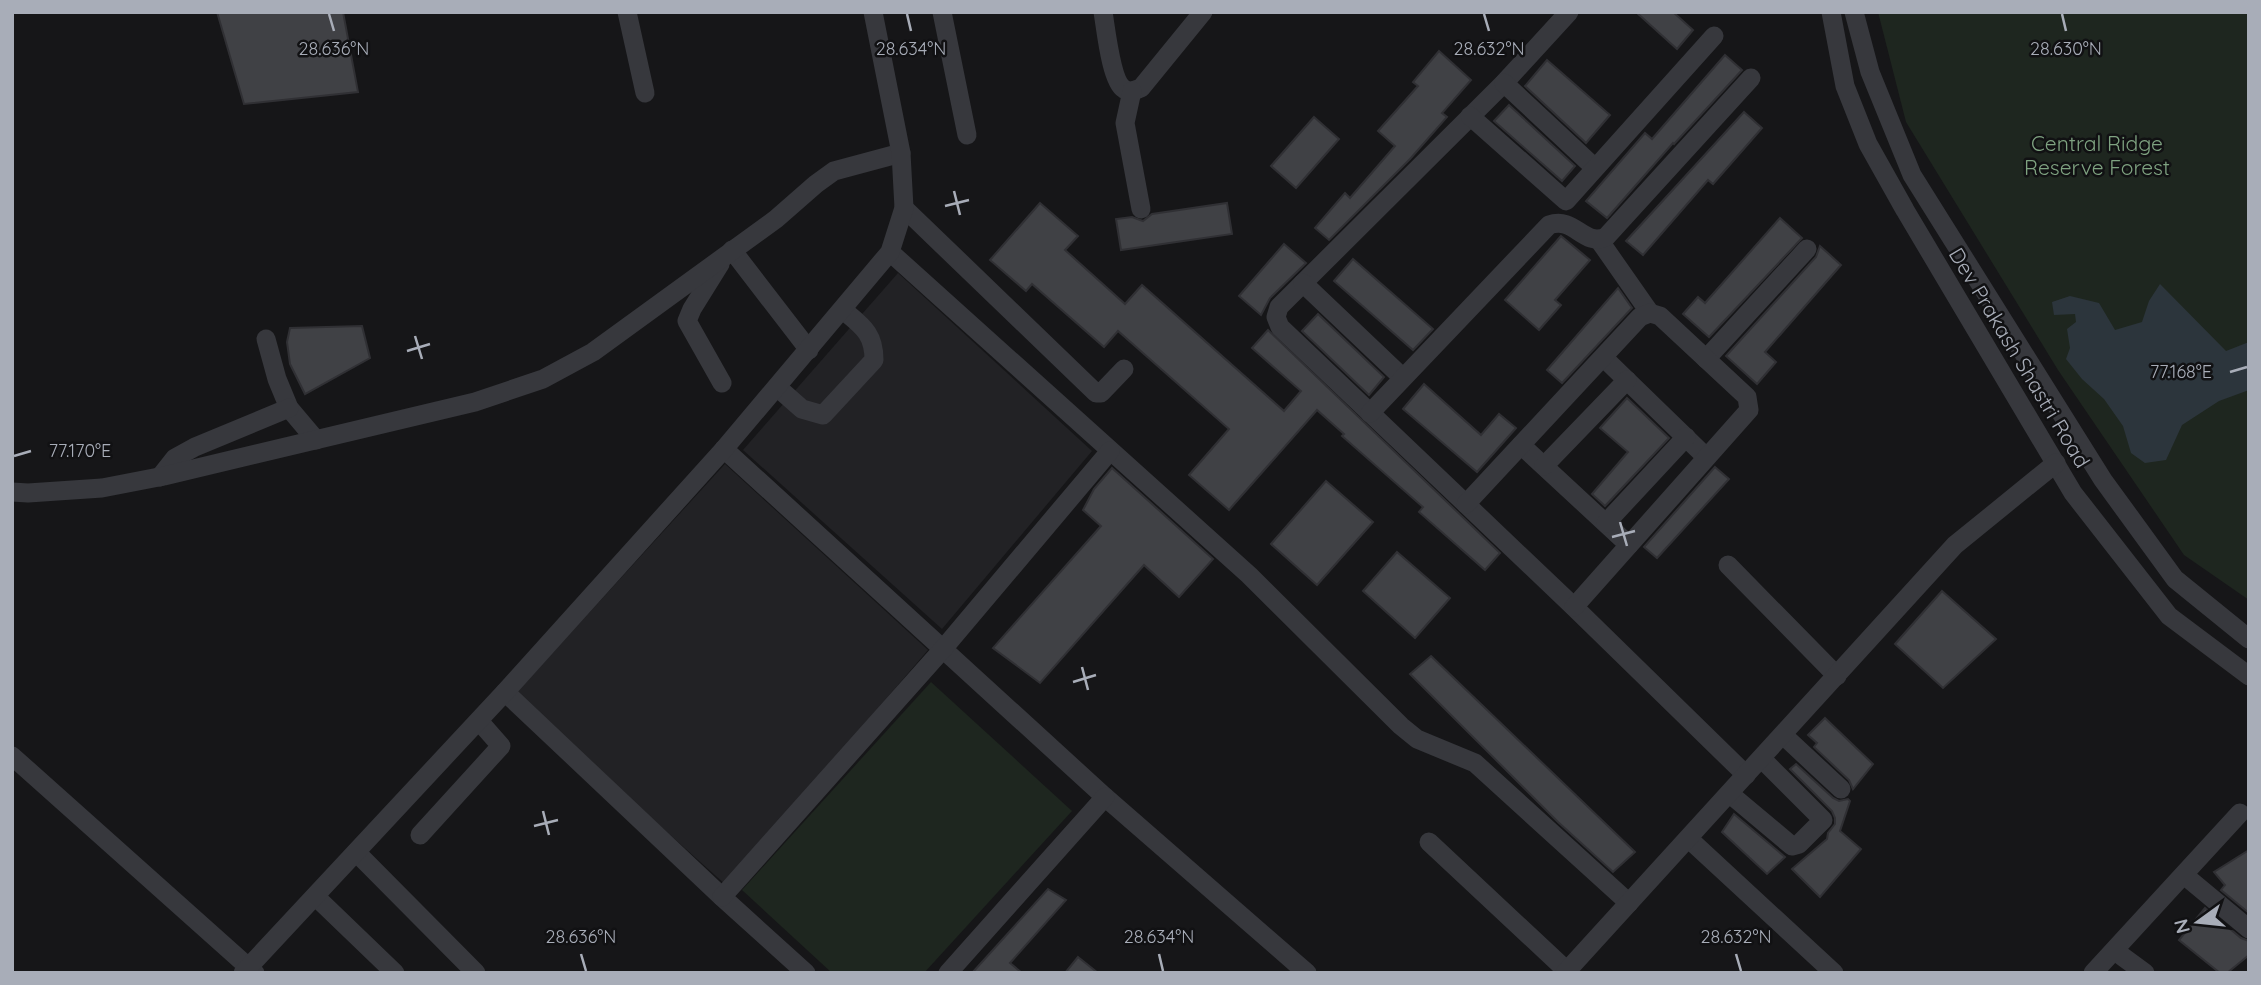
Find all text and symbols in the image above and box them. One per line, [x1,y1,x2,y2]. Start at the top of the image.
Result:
text: 28.636°N [299,37,369,60]
text: 28.634°N [876,37,946,60]
text: 28.632°N [1453,37,1525,60]
text: 28.630°N [2030,37,2102,60]
park label: Central Ridge Reserve Forest [2024,130,2170,180]
street label: Dev Prakash Shastri Road [1944,243,2096,472]
text: 77.168°E [2150,360,2212,383]
text: 77.170°E [49,439,111,462]
north arrow [2163,887,2233,957]
text: N [2168,917,2195,936]
text: 28.636°N [546,925,616,948]
text: 28.634°N [1124,925,1194,948]
text: 28.632°N [1700,925,1772,948]

